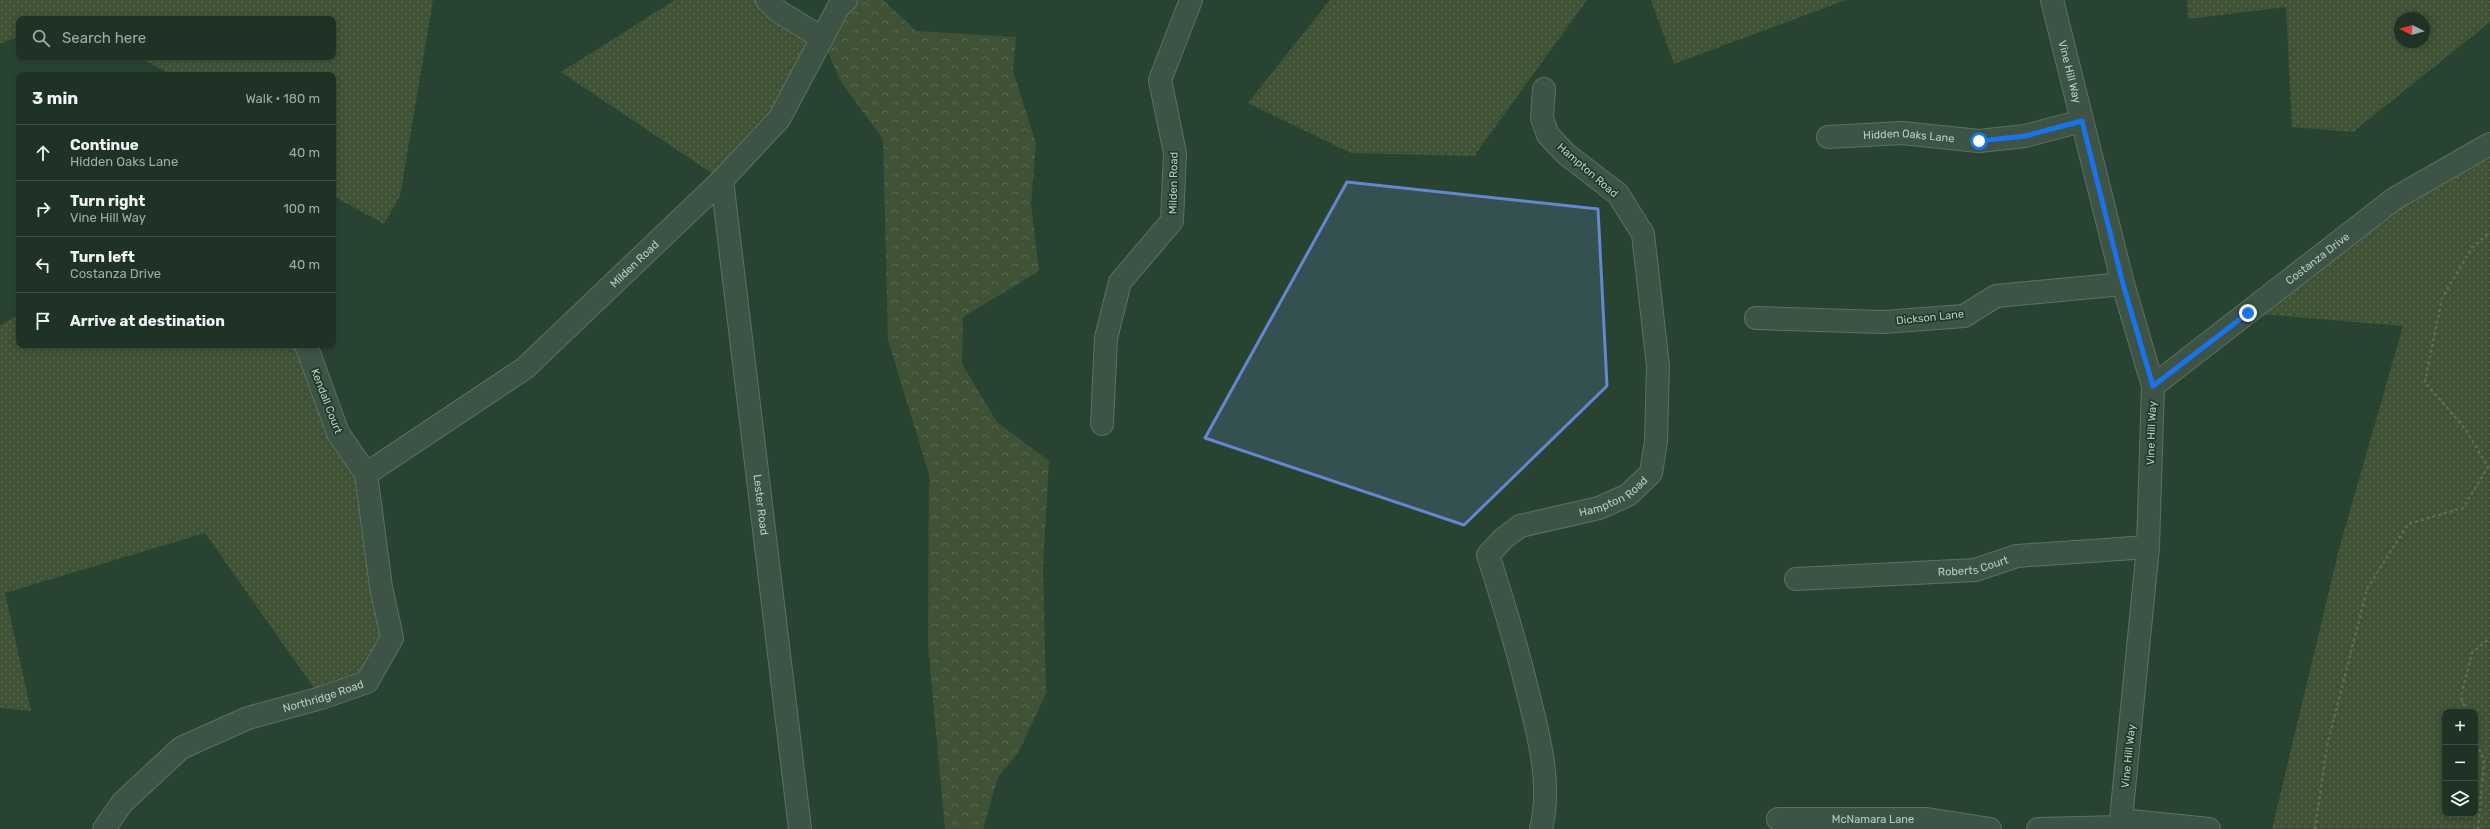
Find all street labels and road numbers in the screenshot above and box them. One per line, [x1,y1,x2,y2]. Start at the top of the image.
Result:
street label: Vine Hill Way [2055,39,2084,105]
street label: Hidden Oaks Lane [1863,127,1955,145]
street label: Hampton Road [1555,140,1621,200]
street label: Milden Road [1166,152,1181,214]
street label: Costanza Drive [2283,230,2352,288]
street label: Milden Road [608,238,662,290]
street label: Dickson Lane [1895,307,1965,328]
street label: Kendall Court [308,367,345,436]
street label: Vine Hill Way [2144,401,2159,465]
street label: Lester Road [750,474,771,536]
street label: Hampton Road [1578,474,1650,519]
street label: Roberts Court [1938,553,2011,579]
street label: Northridge Road [281,678,366,715]
street label: Vine Hill Way [2119,723,2138,789]
street label: McNamara Lane [1832,813,1914,826]

